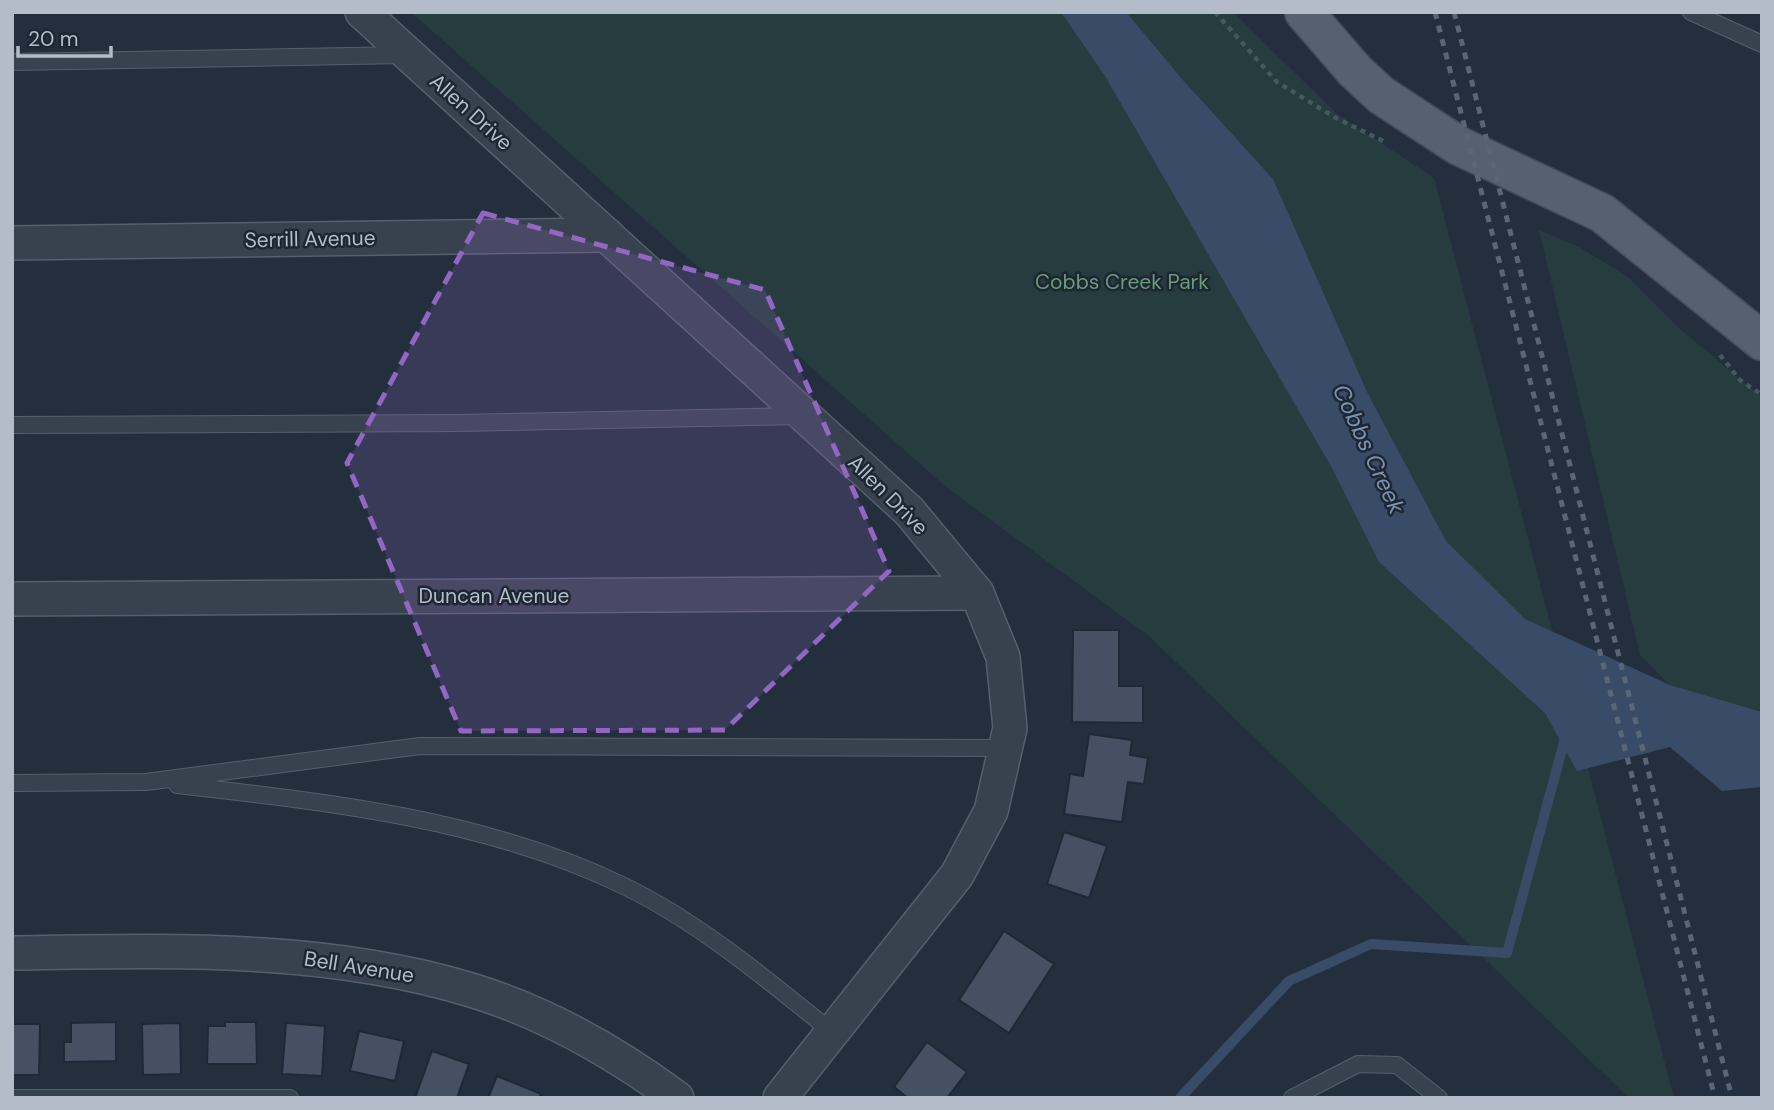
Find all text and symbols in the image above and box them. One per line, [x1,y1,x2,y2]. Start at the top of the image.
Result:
scale bar [18,14,110,58]
text: 20 m [28,25,79,53]
street label: Allen Drive [424,67,519,157]
street label: Serrill Avenue [244,224,376,254]
park label: Cobbs Creek Park [1035,268,1209,296]
water label: Cobbs Creek [1326,379,1412,519]
street label: Allen Drive [842,449,934,541]
street label: Duncan Avenue [419,582,570,610]
street label: Bell Avenue [302,944,416,990]

